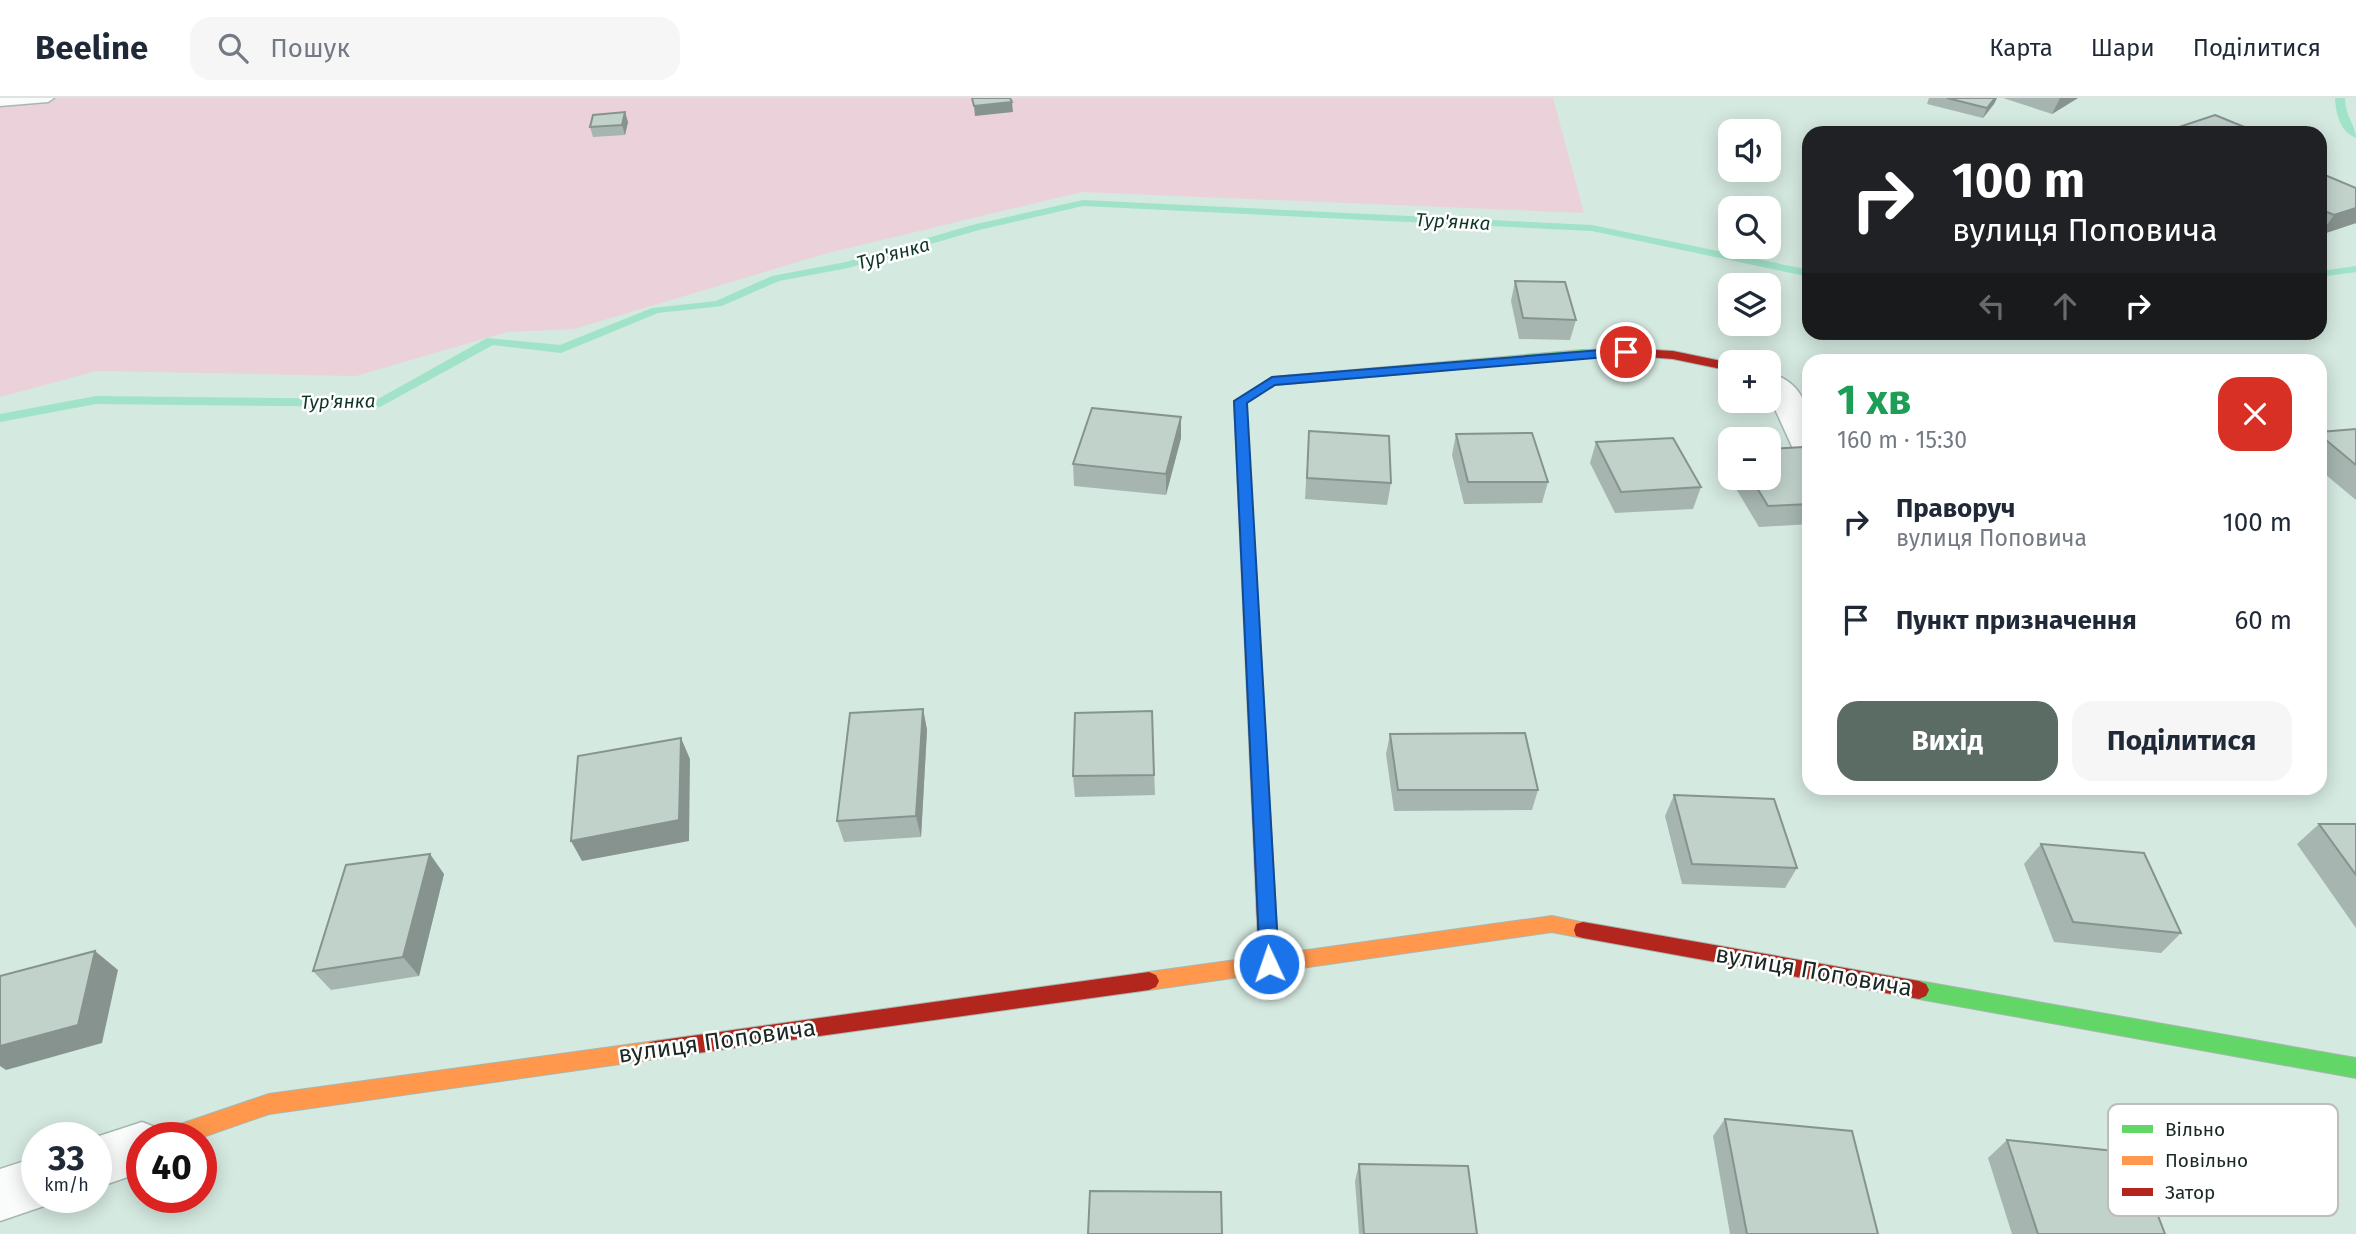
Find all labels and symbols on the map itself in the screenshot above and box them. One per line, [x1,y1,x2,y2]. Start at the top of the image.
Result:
water label: Тур'янка [1415,208,1491,235]
water label: Тур'янка [854,233,932,274]
pin [1596,322,1656,382]
water label: Тур'янка [300,389,376,414]
position arrow [1232,927,1306,1001]
street label: вулиця Поповича [1713,940,1915,1002]
street label: вулиця Поповича [616,1013,818,1069]
legend [2108,1104,2338,1216]
text: Вільно [2165,1118,2225,1141]
speed limit sign: 40 [126,1122,217,1213]
text: Повільно [2165,1149,2248,1172]
text: Затор [2165,1181,2215,1204]

